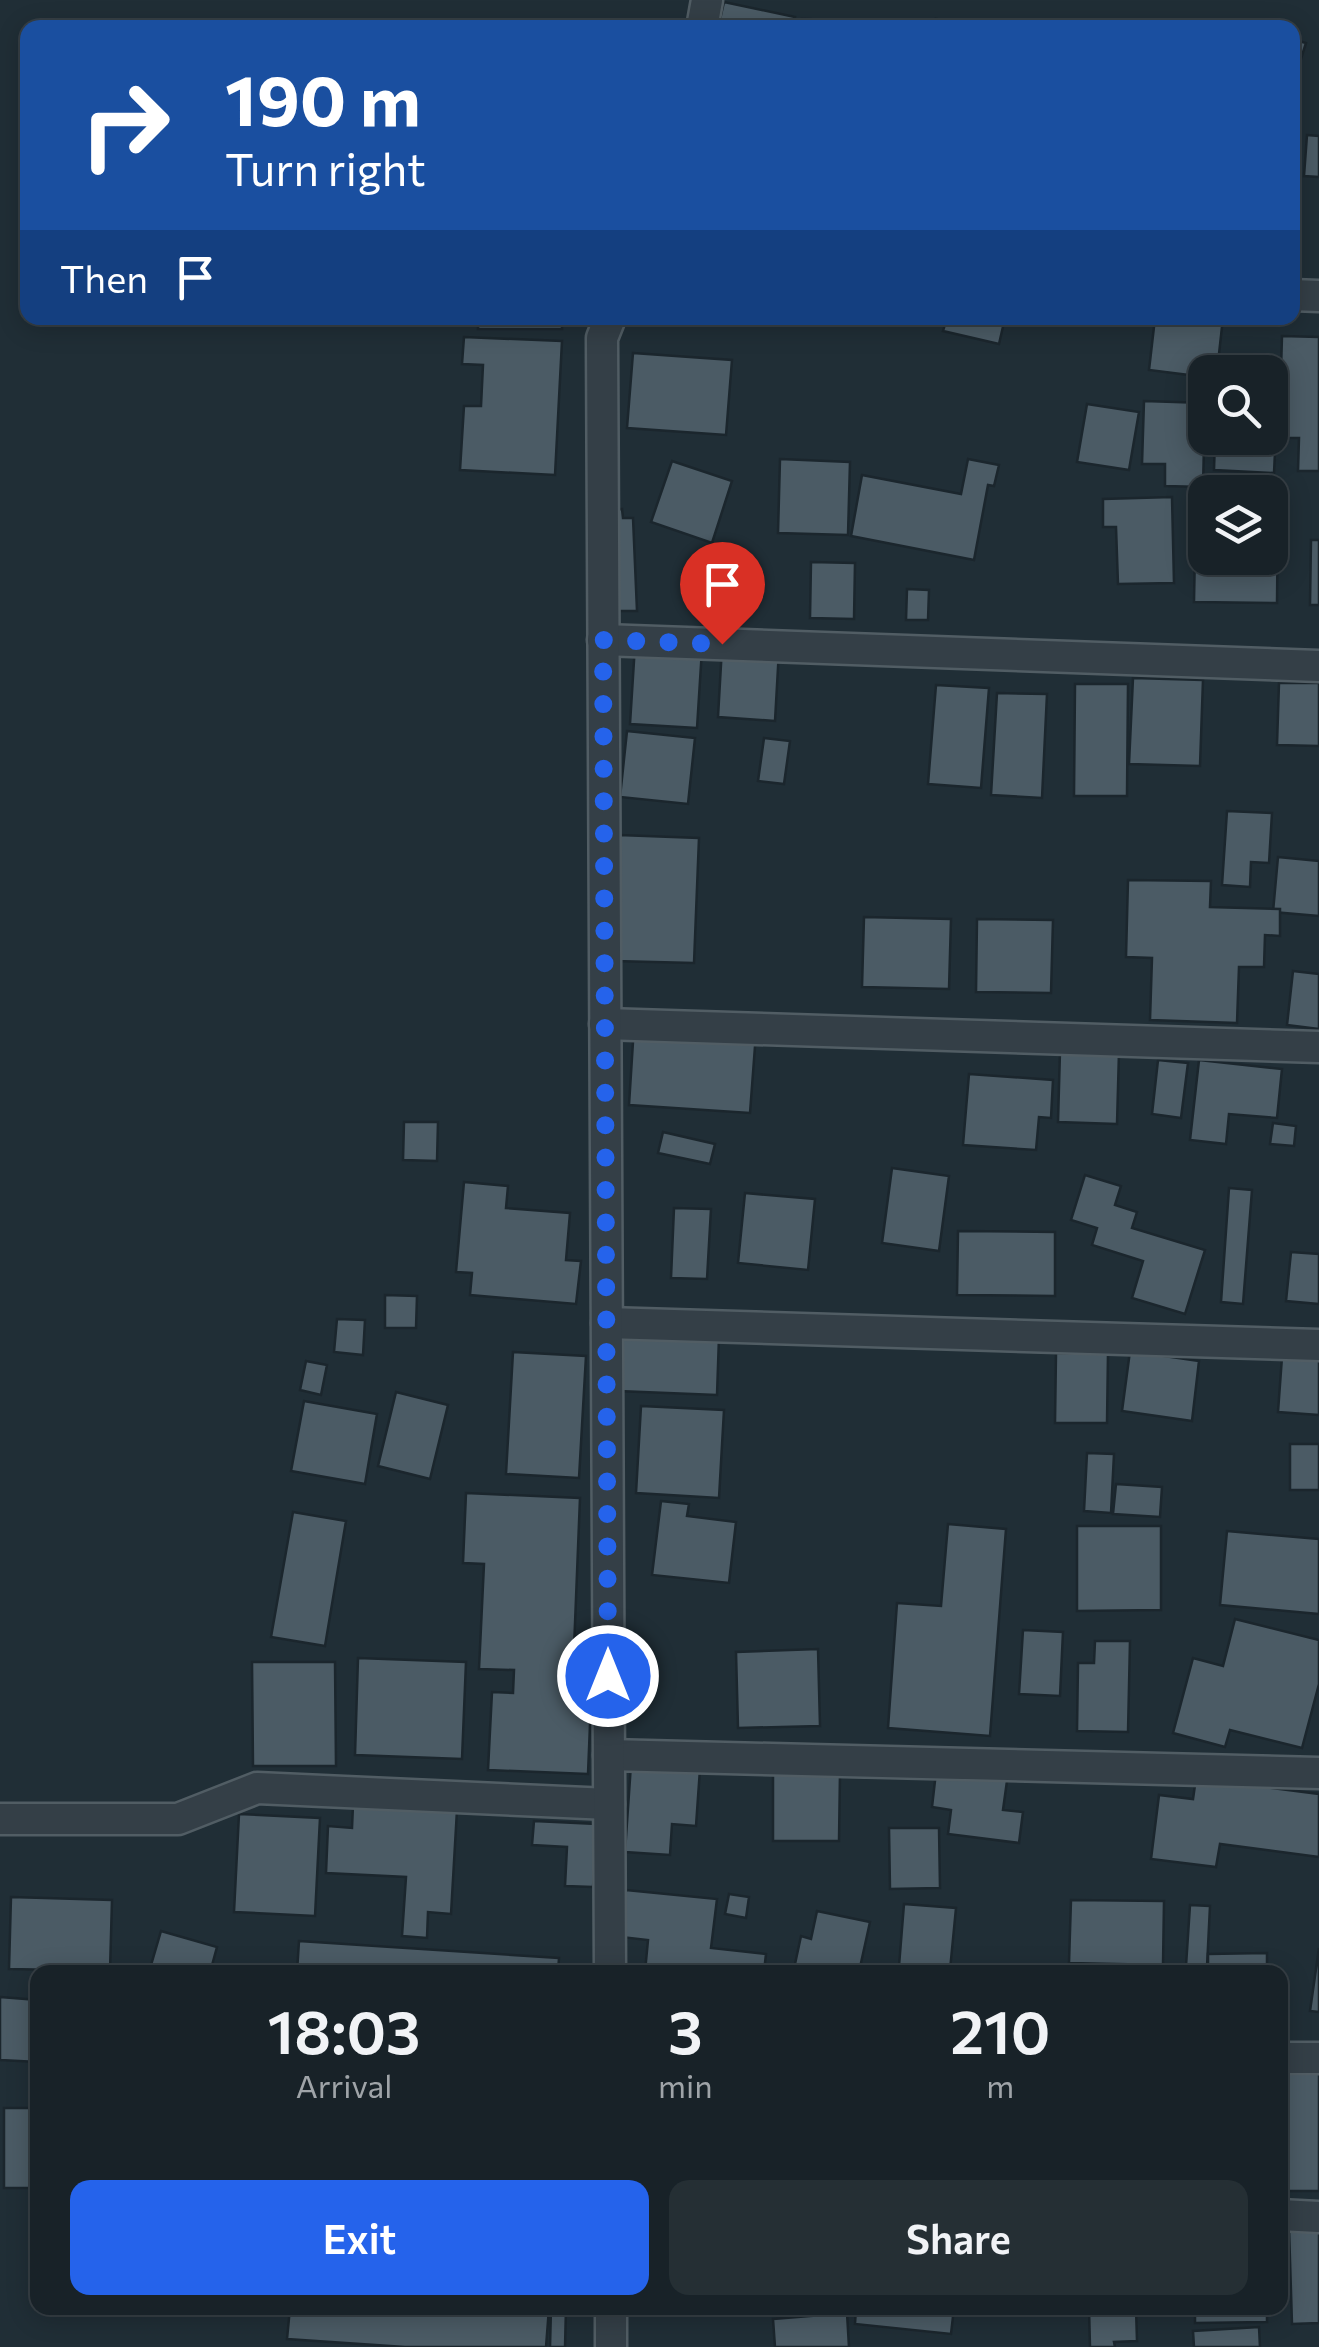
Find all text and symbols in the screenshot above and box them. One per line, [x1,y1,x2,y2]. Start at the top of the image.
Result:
text: 190 m [225,55,421,140]
icon: right [60,60,190,190]
text: Turn right [225,140,426,195]
icon: arrive [168,250,223,305]
text: Then [60,254,148,301]
map controls [1188,355,1288,575]
button: search [1188,355,1288,455]
button: layers [1188,475,1288,575]
pin [680,542,765,645]
icon: arrive [695,557,750,612]
position arrow [556,1624,660,1728]
text: 18:03 [268,1993,421,2066]
text: 3 [668,1993,703,2066]
text: 210 [950,1993,1050,2066]
text: Arrival [296,2065,392,2105]
text: min [658,2065,713,2105]
text: m [986,2065,1014,2105]
button: Exit [70,2180,649,2295]
button: Share [669,2180,1248,2295]

